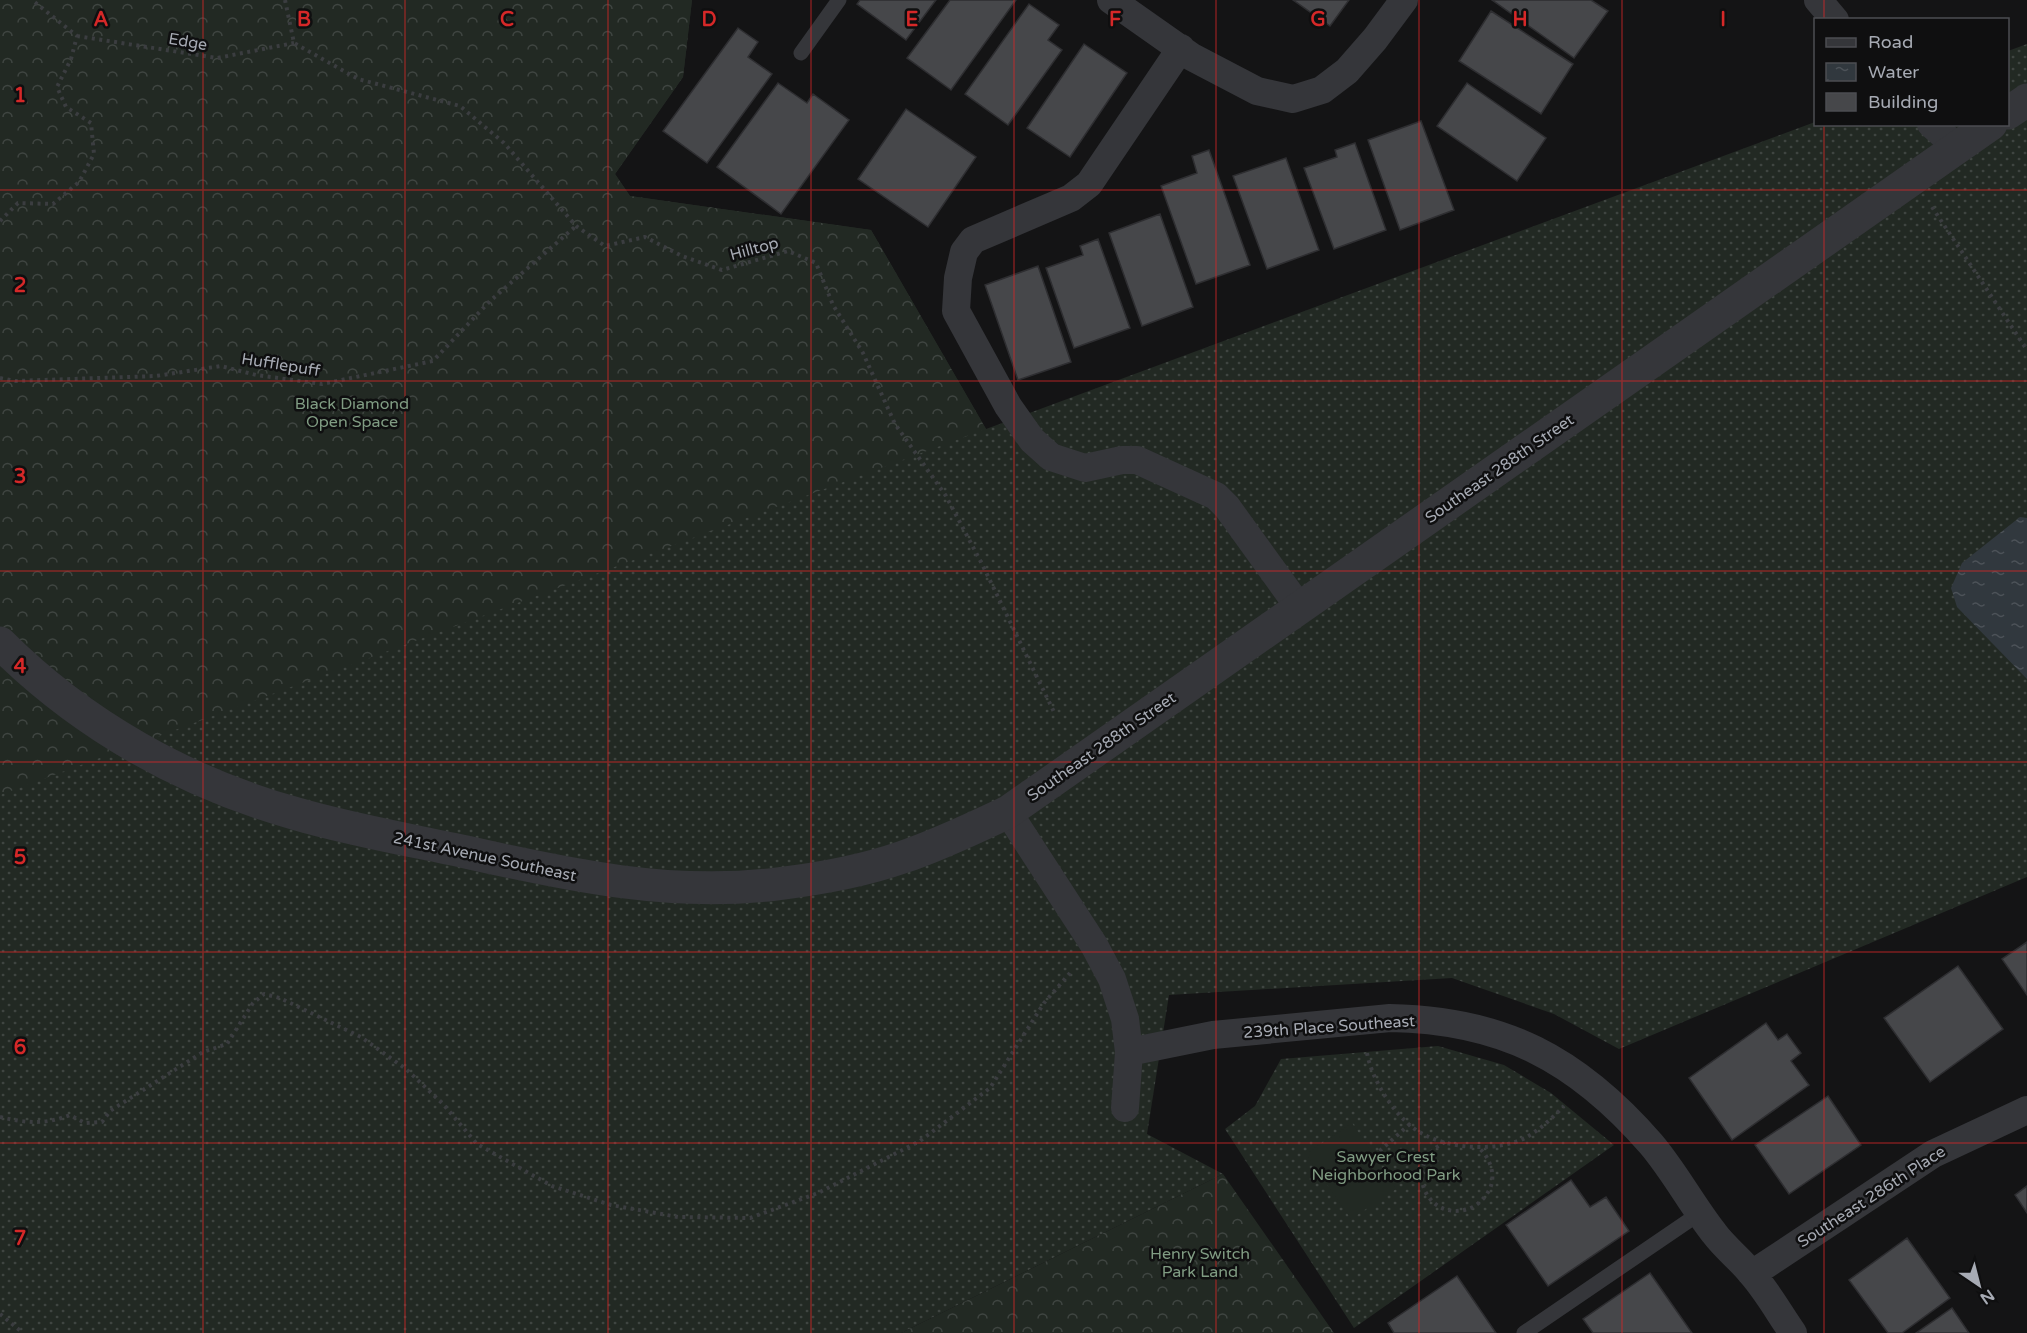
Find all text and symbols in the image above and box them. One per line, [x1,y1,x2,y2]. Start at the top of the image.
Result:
text: A [94,8,109,32]
text: B [297,8,311,32]
text: C [500,8,514,32]
text: D [701,8,717,32]
text: E [906,8,919,32]
text: F [1109,8,1121,32]
text: G [1310,8,1326,32]
text: H [1512,8,1528,32]
text: I [1720,8,1726,32]
legend [1814,18,2009,126]
street label: Edge [167,29,209,55]
text: Road [1868,31,1913,53]
text: Water [1868,61,1919,83]
text: 1 [14,84,26,108]
text: Building [1868,91,1938,113]
street label: Hilltop [728,233,781,265]
text: 2 [14,274,26,298]
street label: Hufflepuff [240,349,322,381]
park label: Black Diamond Open Space [295,394,409,432]
street label: Southeast 288th Street [1421,410,1578,528]
text: 3 [14,465,26,489]
text: 4 [14,655,27,679]
street label: Southeast 288th Street [1023,688,1180,806]
street label: 241st Avenue Southeast [392,828,578,886]
text: 5 [14,846,26,870]
street label: 239th Place Southeast [1242,1011,1416,1043]
text: 6 [14,1036,26,1060]
street label: Southeast 286th Place [1794,1141,1949,1252]
park label: Sawyer Crest Neighborhood Park [1311,1147,1461,1185]
text: 7 [14,1227,26,1251]
park label: Henry Switch Park Land [1150,1244,1250,1282]
north arrow [1949,1255,2009,1315]
text: N [1976,1285,1998,1308]

